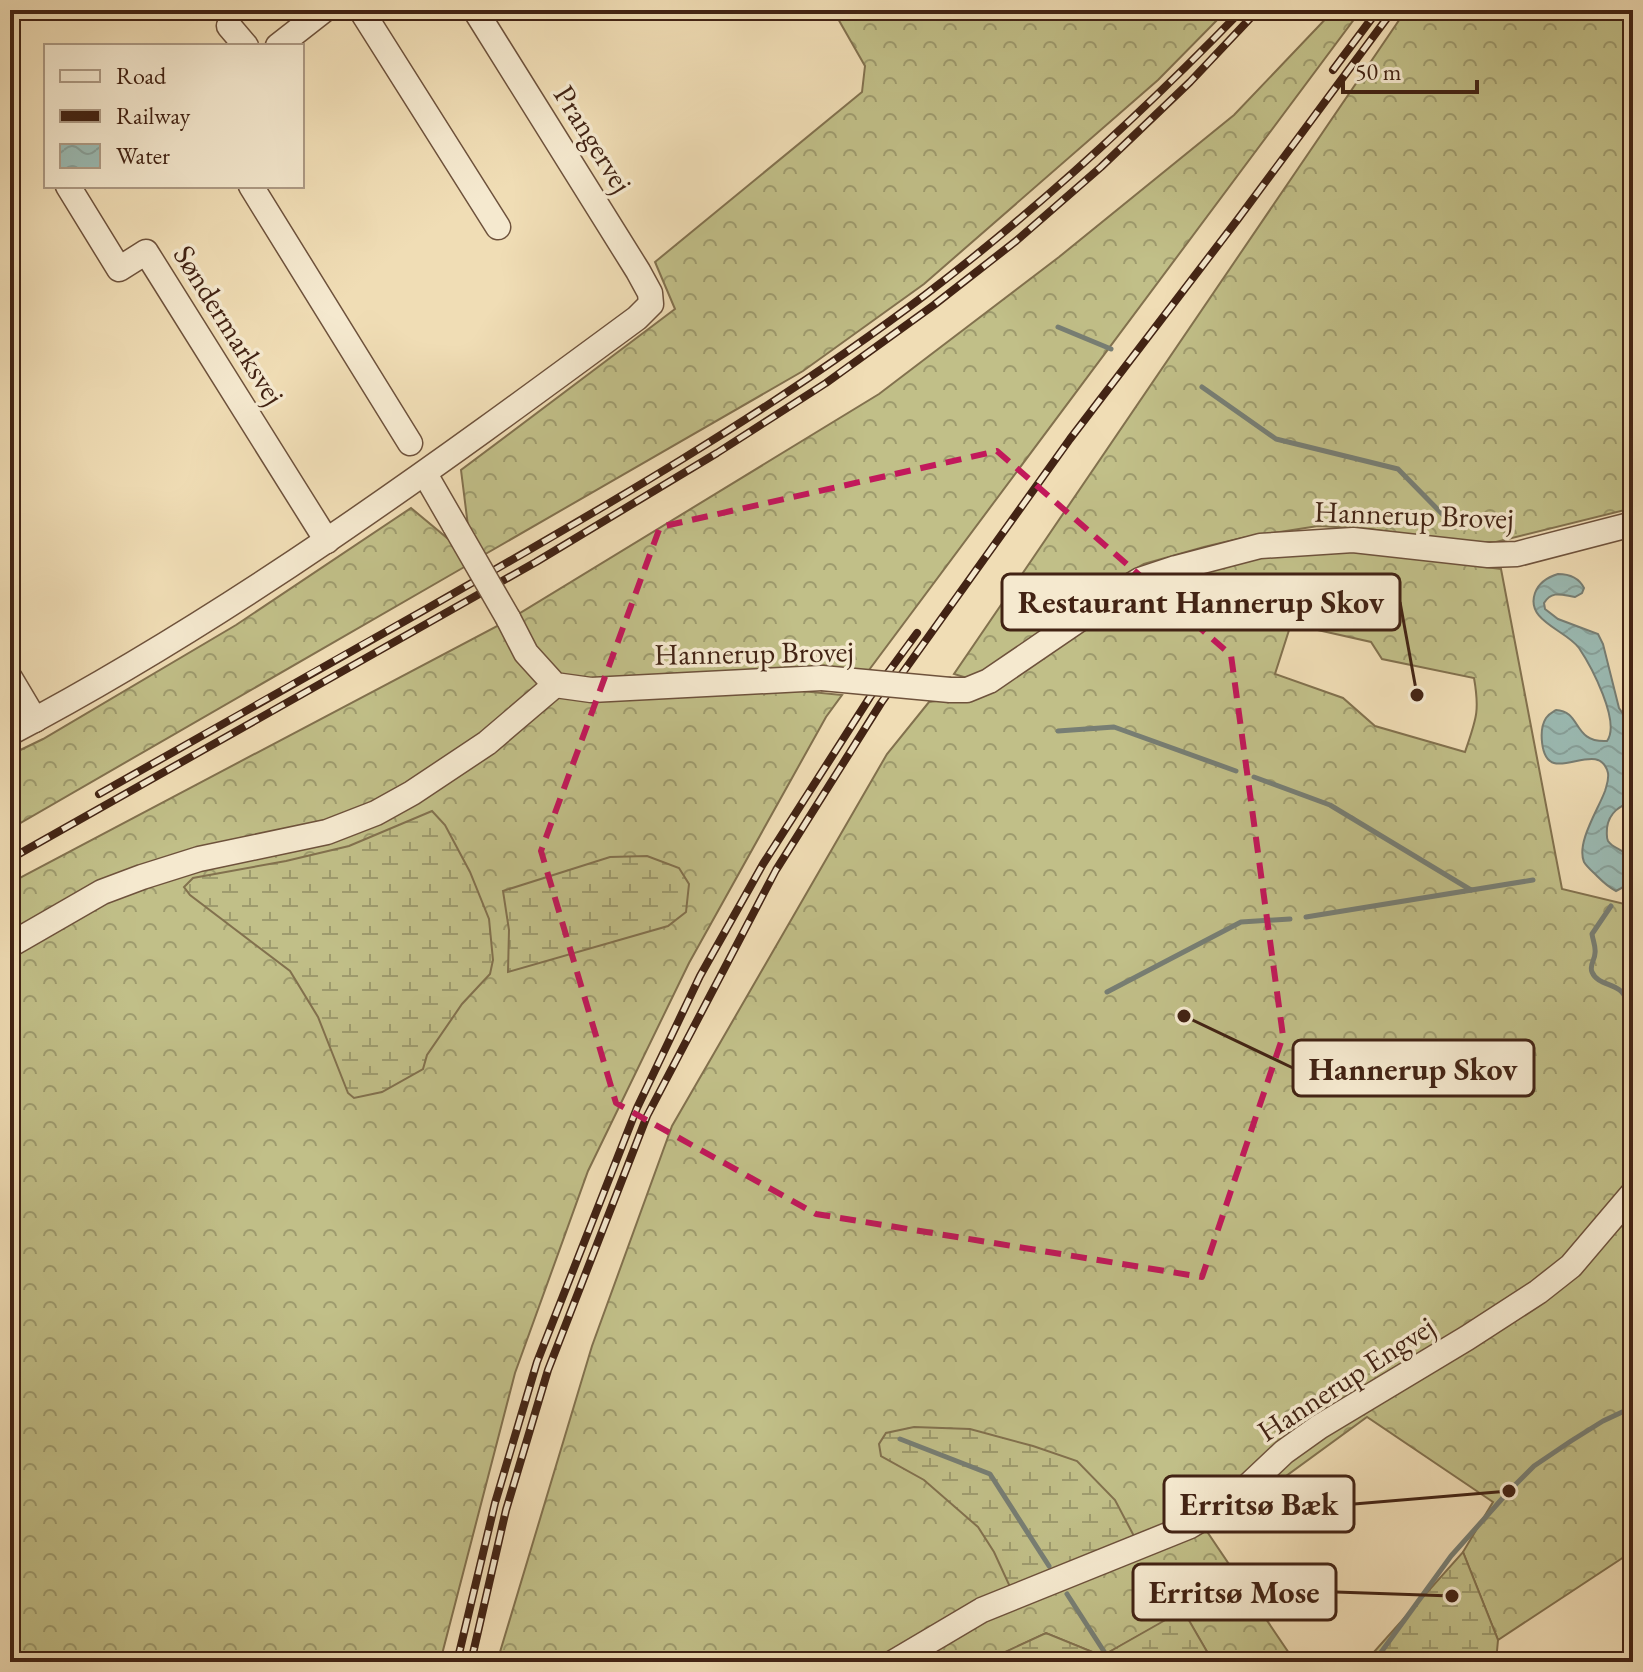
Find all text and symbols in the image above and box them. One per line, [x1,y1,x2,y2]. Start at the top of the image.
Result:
legend [44,44,304,188]
scale bar [1343,44,1477,94]
text: 50 m [1355,56,1402,87]
text: Road [116,60,167,91]
street label: Prangervej [545,78,642,200]
text: Railway [116,100,191,131]
text: Water [116,140,170,171]
street label: Søndermarksvej [165,238,294,412]
street label: Hannerup Brovej [1313,492,1515,537]
callout: Restaurant Hannerup Skov [1002,574,1400,630]
text: Restaurant Hannerup Skov [1018,581,1385,623]
street label: Hannerup Brovej [654,631,854,674]
callout: Hannerup Skov [1293,1040,1534,1096]
text: Hannerup Skov [1308,1048,1518,1090]
street label: Hannerup Engvej [1250,1307,1442,1450]
callout: Erritsø Bæk [1164,1476,1354,1532]
text: Erritsø Bæk [1180,1483,1339,1525]
callout: Erritsø Mose [1133,1564,1336,1620]
text: Erritsø Mose [1148,1571,1320,1613]

